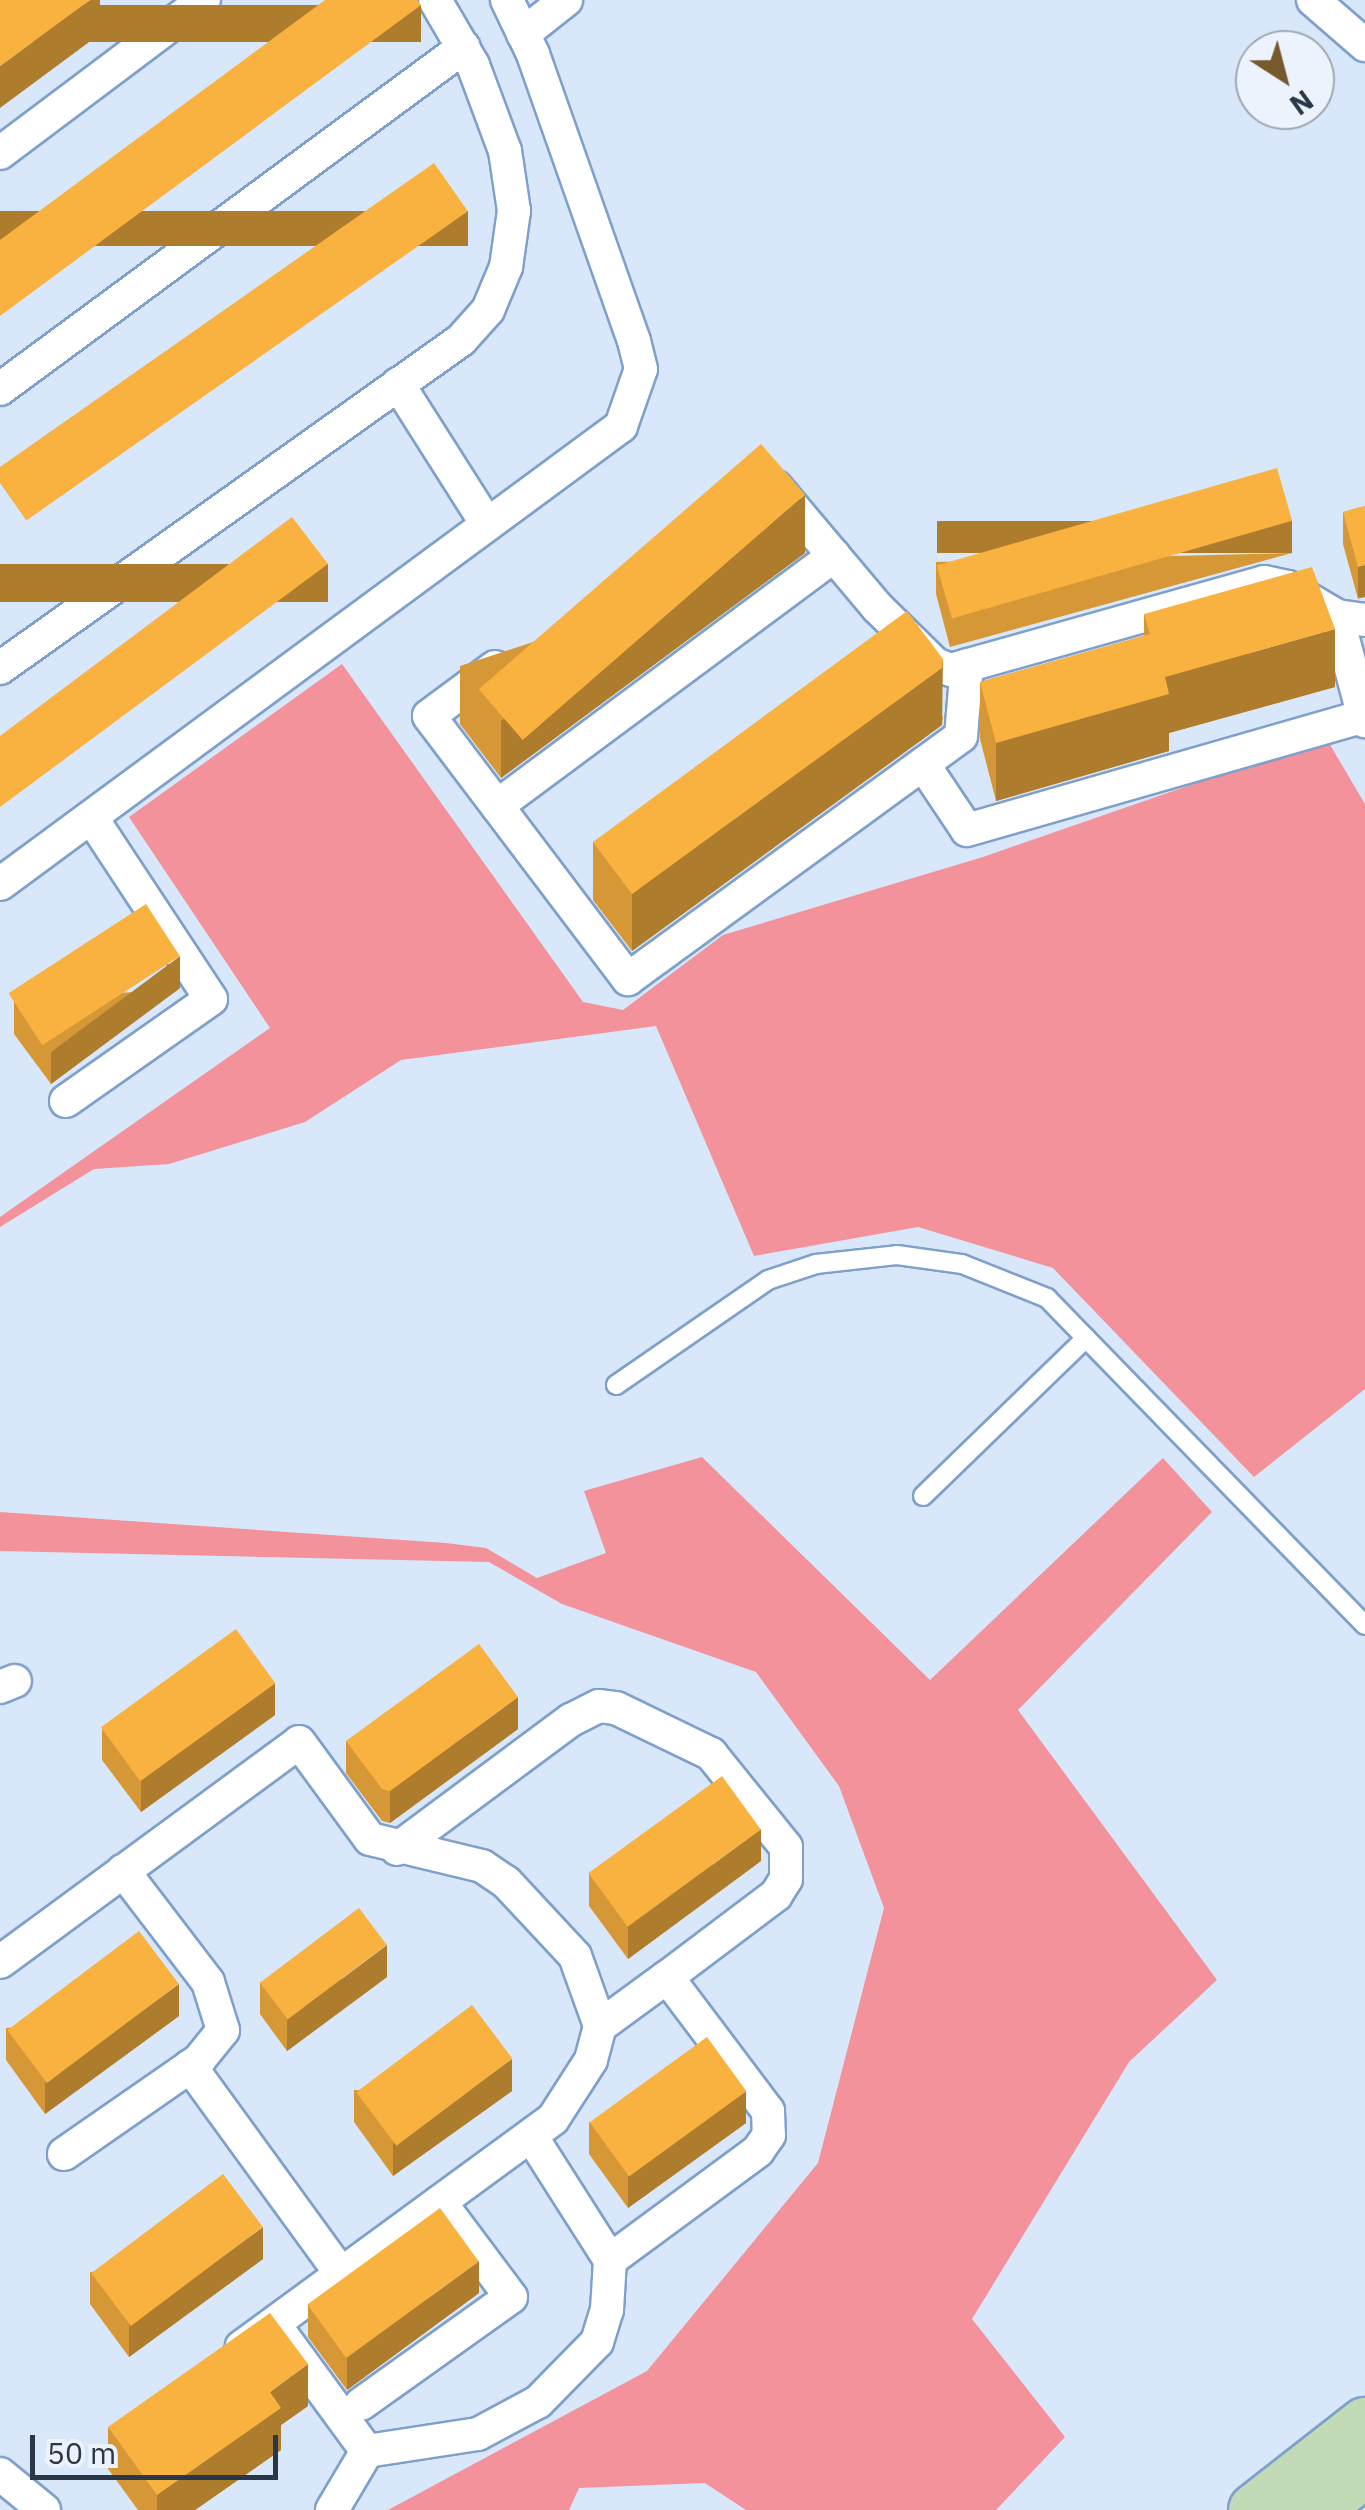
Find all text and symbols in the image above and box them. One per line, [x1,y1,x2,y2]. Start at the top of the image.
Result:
north arrow [1235,30,1335,130]
text: N [1283,82,1321,124]
scale bar [35,2415,282,2477]
text: 50 m [47,2433,116,2472]

